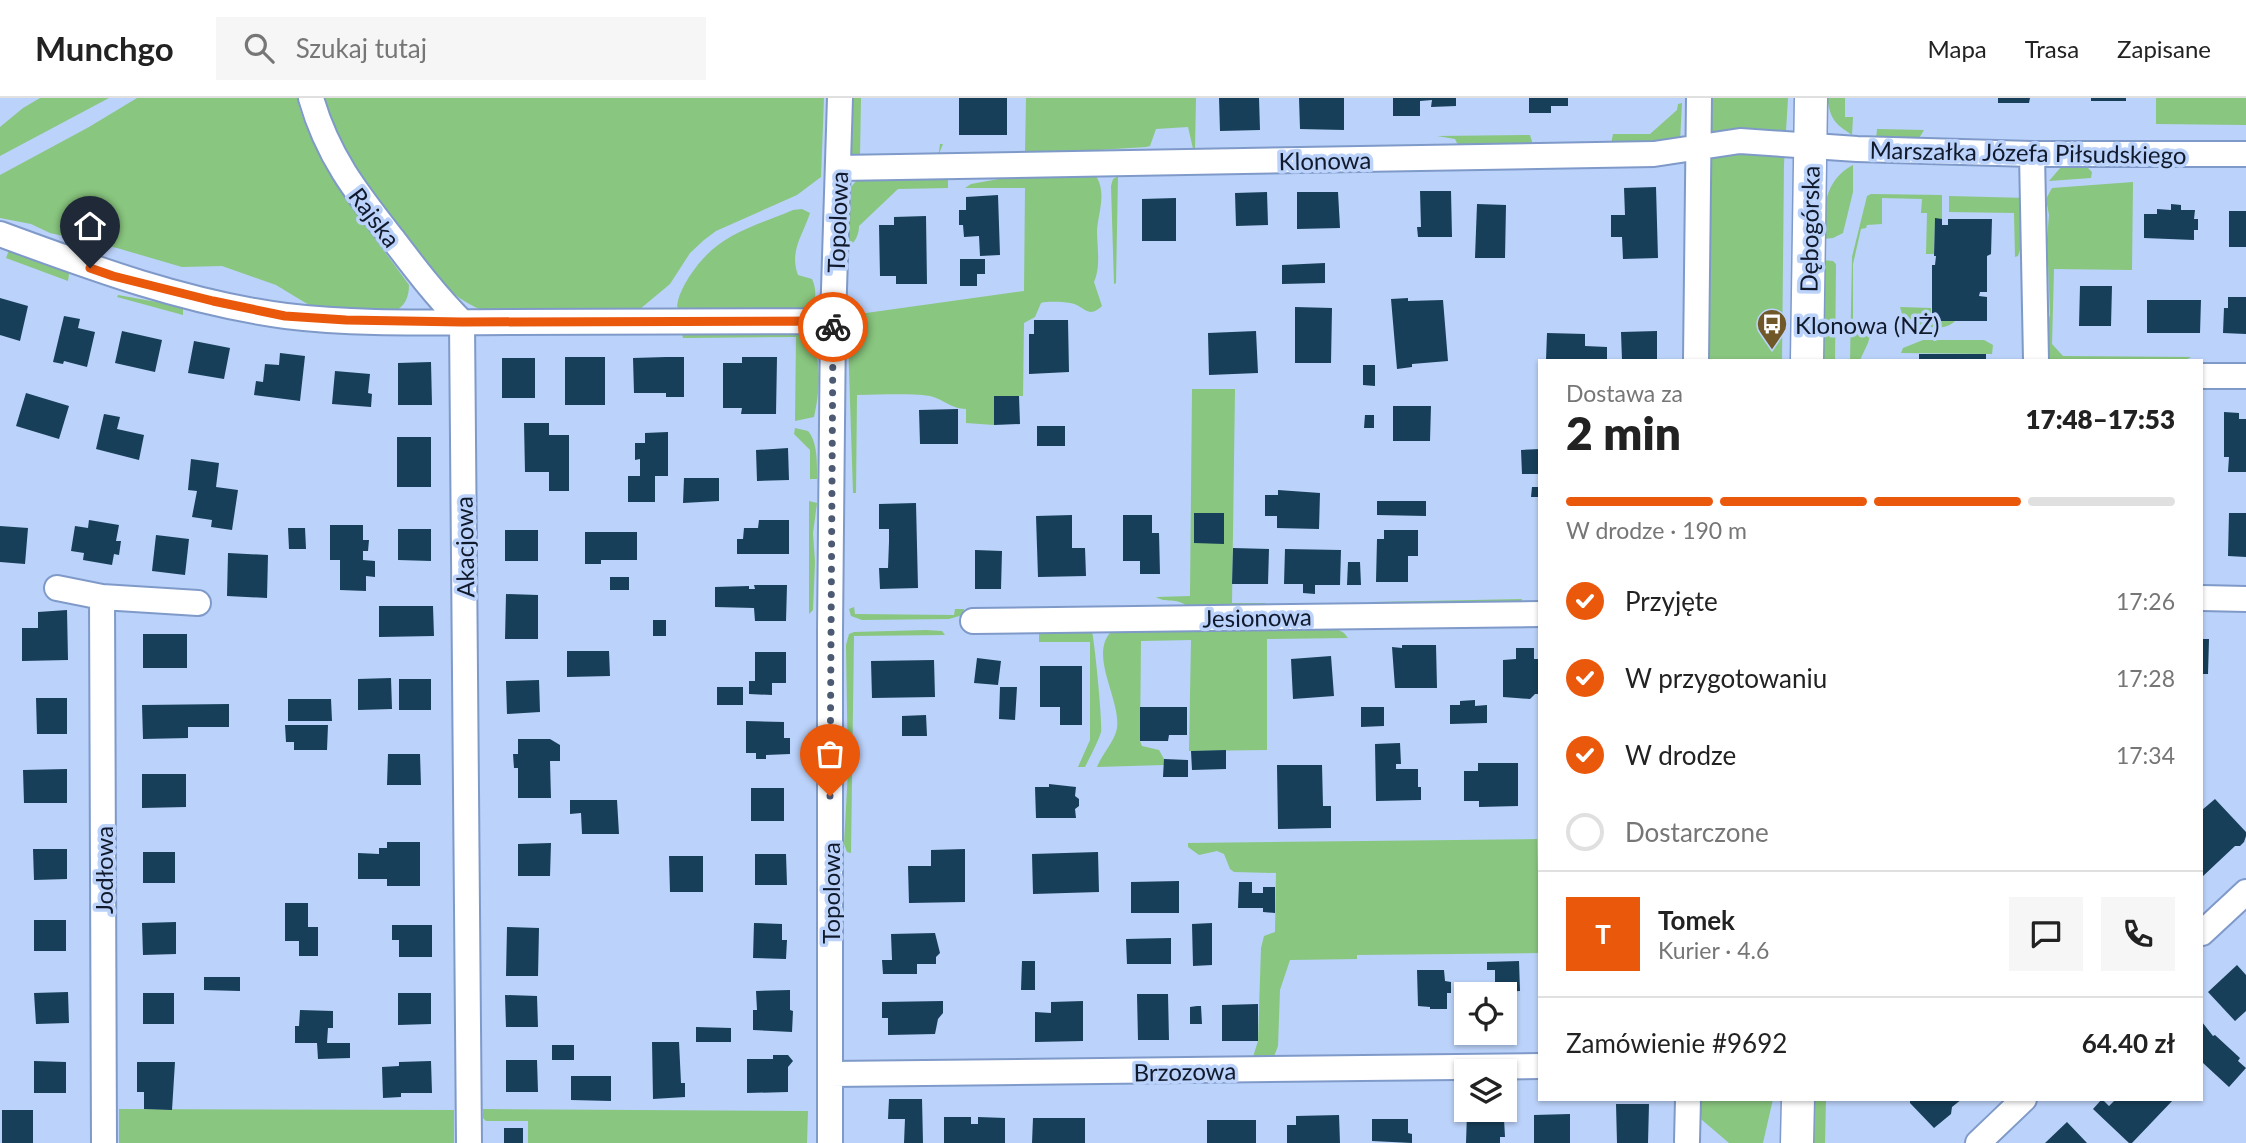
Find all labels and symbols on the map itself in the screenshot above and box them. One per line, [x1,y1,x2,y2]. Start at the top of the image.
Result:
street label: Marszałka Józefa Piłsudskiego [1869,135,2187,169]
street label: Klonowa [1278,145,1372,175]
street label: Dębogórska [1793,165,1825,293]
street label: Topolowa [821,171,853,273]
street label: Rajska [343,181,407,253]
pin [60,196,120,268]
courier [798,292,868,362]
bus stop icon: Klonowa (NŻ) [1755,307,1789,351]
place label: Klonowa (NŻ) [1795,310,1939,339]
street label: Akacjowa [449,496,479,598]
street label: Jesionowa [1202,602,1312,632]
pin [800,724,860,796]
street label: Jodłowa [89,826,118,914]
street label: Topolowa [816,842,845,944]
street label: Brzozowa [1133,1056,1237,1086]

